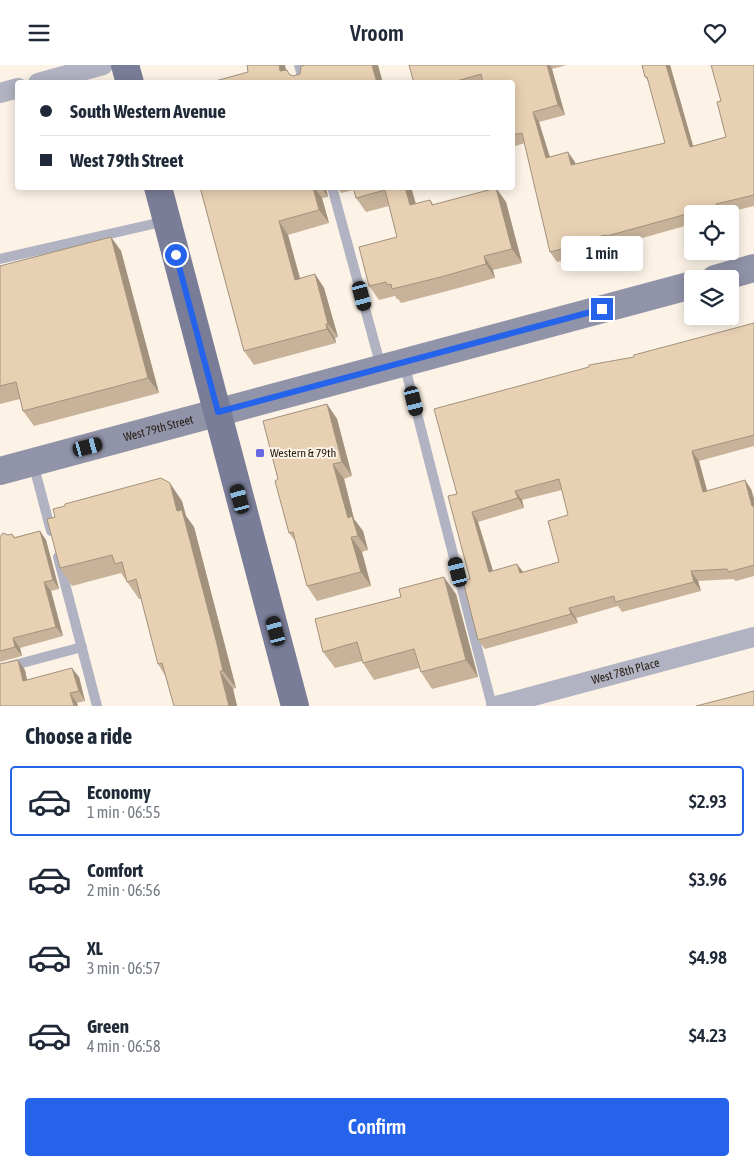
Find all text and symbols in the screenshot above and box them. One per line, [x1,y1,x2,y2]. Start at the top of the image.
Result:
icon: menu [25,19,53,47]
icon: heart [701,19,729,47]
text: Vroom [350,20,404,46]
text: South Western Avenue [70,100,226,122]
text: West 79th Street [70,149,183,171]
map controls [684,205,739,325]
button: locate [684,205,739,260]
callout: 1 min [561,237,643,271]
route start [165,244,187,266]
text: 1 min [586,244,618,262]
button: layers [684,270,739,325]
car [350,280,373,312]
route end [591,298,613,320]
car [403,385,424,417]
street label: West 79th Street [122,412,195,445]
car [71,436,104,458]
place label: Western & 79th [270,446,336,460]
marker: Western & 79th [254,447,266,459]
car [228,483,251,515]
car [447,556,468,588]
car [264,615,287,647]
street label: West 78th Place [590,656,661,687]
text: Choose a ride [25,723,132,749]
icon: car [27,779,72,824]
text: Economy [87,781,151,803]
text: $2.93 [689,790,727,812]
text: 1 min · 06:55 [87,803,160,821]
icon: car [27,857,72,902]
text: Comfort [87,859,143,881]
text: $3.96 [689,868,727,890]
text: 2 min · 06:56 [87,881,160,899]
icon: car [27,935,72,980]
text: XL [87,937,103,959]
text: $4.98 [689,946,727,968]
text: 3 min · 06:57 [87,959,160,977]
icon: car [27,1013,72,1058]
text: Green [87,1015,129,1037]
text: $4.23 [689,1024,727,1046]
text: 4 min · 06:58 [87,1037,160,1055]
button: Confirm [25,1098,729,1156]

